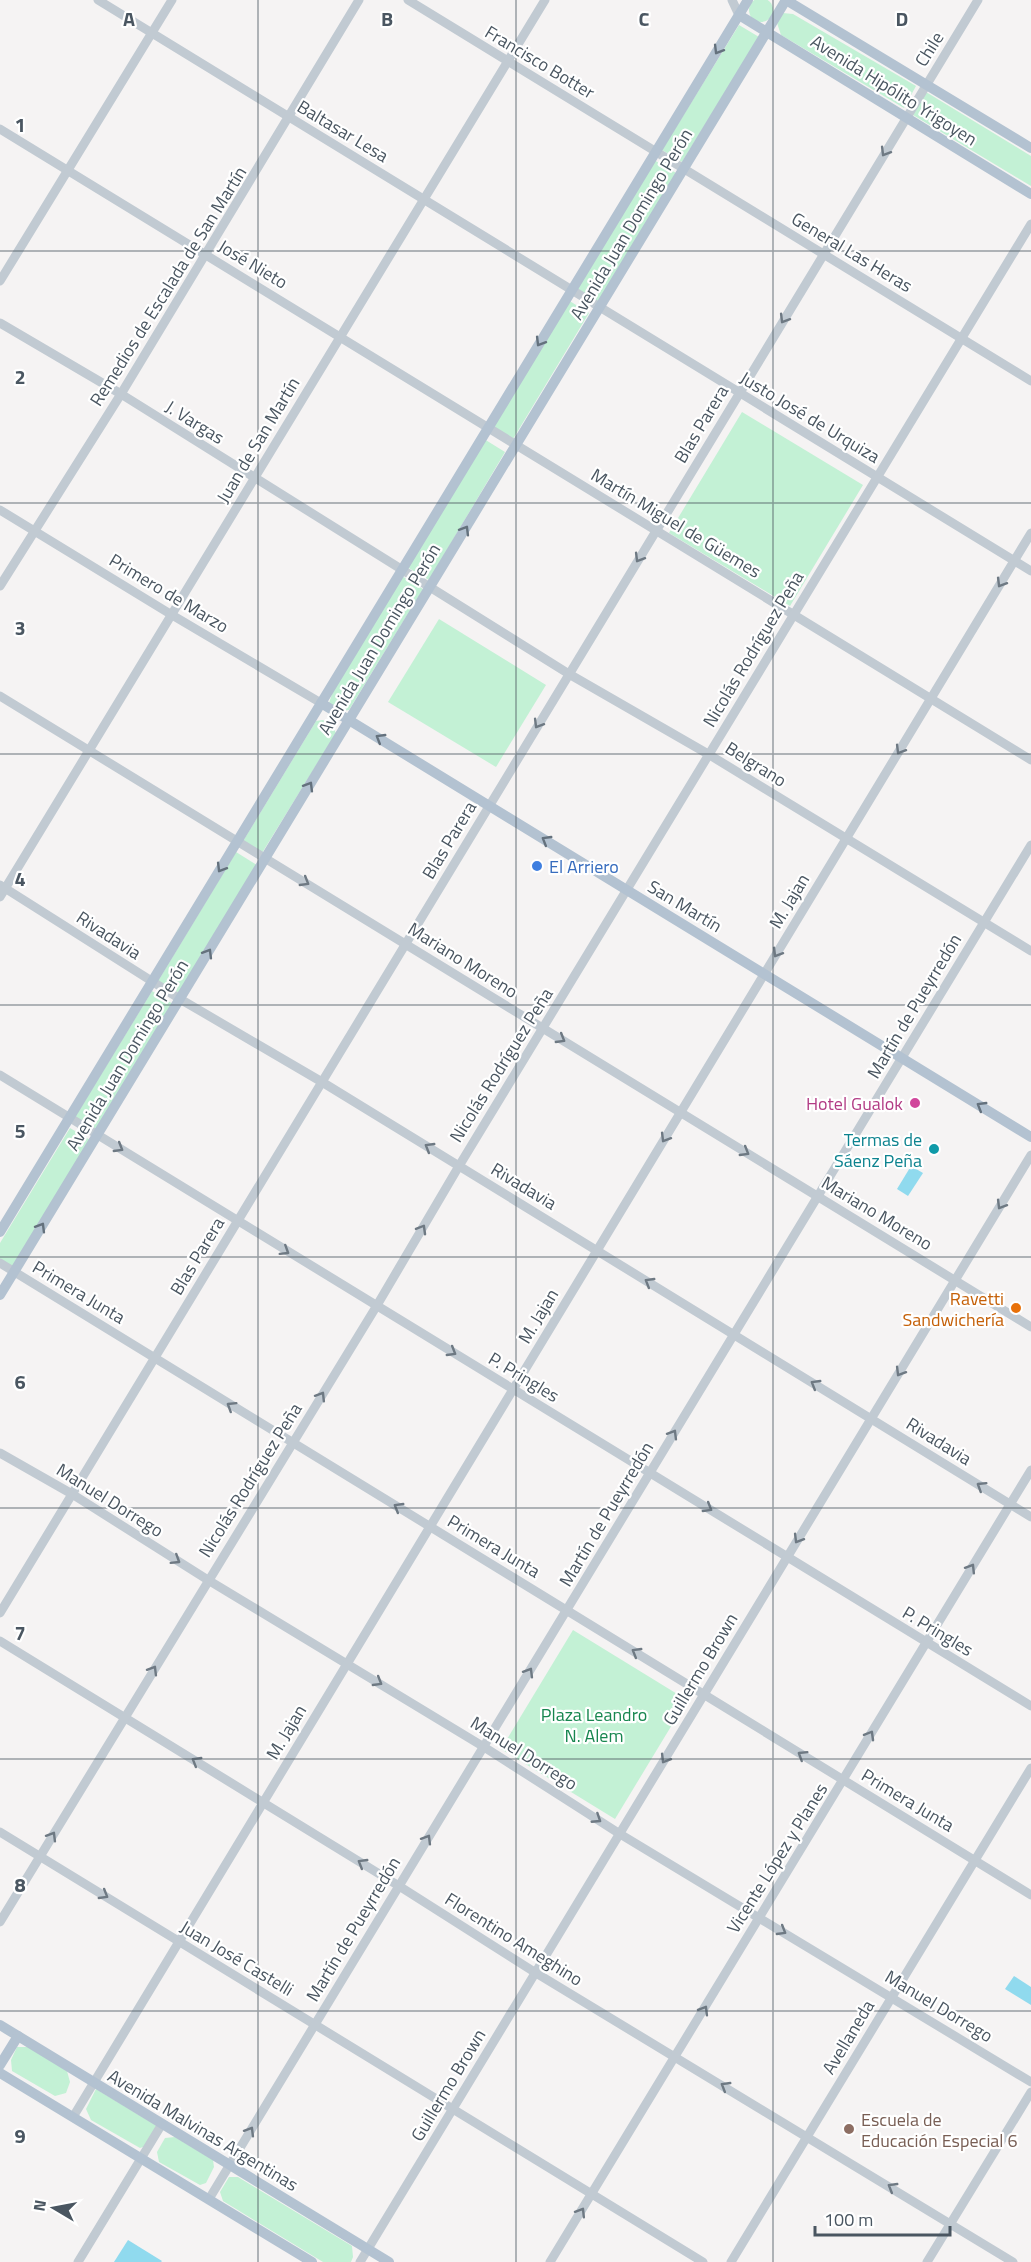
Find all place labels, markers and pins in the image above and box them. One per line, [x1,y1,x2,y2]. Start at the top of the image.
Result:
place label: El Arriero [549,853,619,880]
marker: El Arriero [530,859,544,873]
place label: Hotel Gualok [806,1090,903,1117]
marker: Hotel Gualok [908,1096,922,1110]
place label: Termas de Sáenz Peña [834,1126,922,1174]
marker: Termas de Sáenz Peña [927,1142,941,1156]
place label: Ravetti Sandwichería [903,1285,1004,1333]
marker: Ravetti Sandwichería [1009,1301,1023,1315]
place label: Escuela de Educación Especial 6 [861,2106,1018,2154]
marker: Escuela de Educación Especial 6 [842,2122,856,2136]

